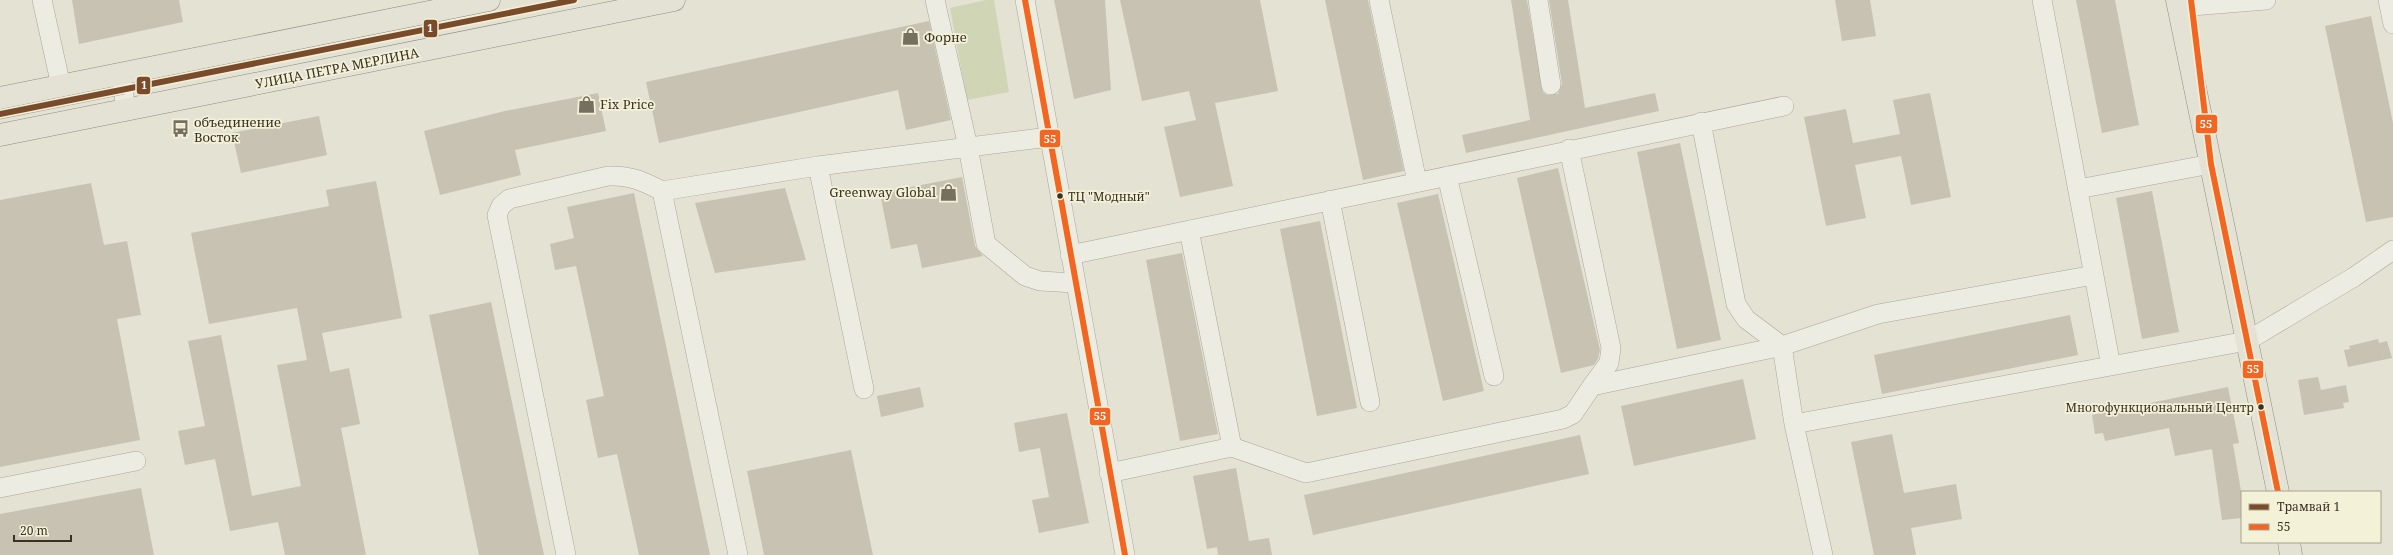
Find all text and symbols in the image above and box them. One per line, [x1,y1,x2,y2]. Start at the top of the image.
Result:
line badge: 1 [423,19,438,38]
text: 1 [427,20,433,35]
shop icon: Форне [901,27,921,47]
place label: Форне [924,28,967,46]
street label: УЛИЦА ПЕТРА МЕРЛИНА [254,43,421,93]
line badge: 1 [136,76,151,95]
text: 1 [141,77,147,92]
shop icon: Fix Price [577,94,597,114]
place label: Fix Price [600,95,654,113]
place label: объединение Восток [194,113,281,146]
line badge: 55 [2195,114,2218,134]
text: 55 [2200,116,2212,131]
bus stop icon: объединение Восток [171,119,191,139]
line badge: 55 [1039,129,1061,148]
text: 55 [1044,131,1056,146]
shop icon: Greenway Global [939,182,959,202]
place label: Greenway Global [829,183,936,201]
place label: ТЦ "Модный" [1068,188,1150,205]
marker: ТЦ "Модный" [1055,191,1065,201]
line badge: 55 [2242,360,2264,379]
text: 55 [2247,361,2259,376]
place label: Многофункциональный Центр [2066,399,2254,416]
marker: Многофункциональный Центр [2256,402,2266,412]
line badge: 55 [1089,407,1111,426]
text: 55 [1094,408,1106,423]
legend [2241,491,2381,543]
text: Трамвай 1 [2277,498,2340,515]
scale bar [14,517,71,543]
text: 55 [2277,518,2290,535]
text: 20 m [20,522,48,539]

